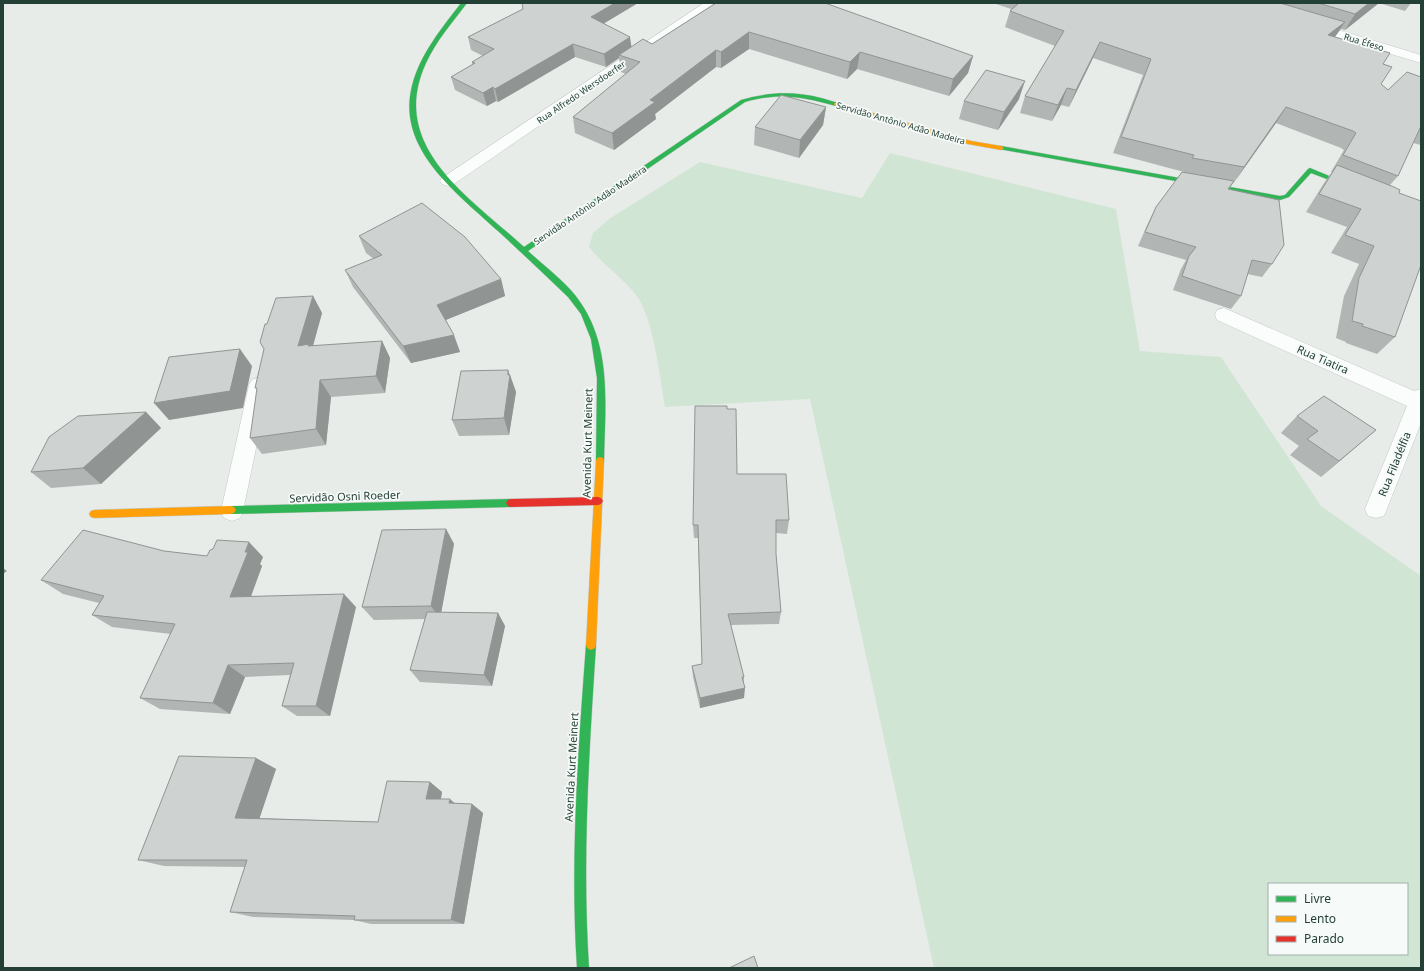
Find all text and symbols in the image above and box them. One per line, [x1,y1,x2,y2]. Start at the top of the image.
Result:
street label: Rua Éfeso [1342,30,1386,54]
street label: Rua Alfredo Wersdoerfer [534,57,628,127]
street label: Servidão Antônio Adão Madeira [835,98,967,148]
street label: Servidão Antônio Adão Madeira [531,162,649,248]
street label: Rua Tiatira [1295,341,1351,377]
street label: Avenida Kurt Meinert [579,388,595,498]
street label: Rua Filadélfia [1374,429,1414,499]
street label: Servidão Osni Roeder [289,487,401,505]
street label: Avenida Kurt Meinert [561,712,581,822]
legend [1268,883,1408,955]
text: Livre [1304,890,1331,907]
text: Lento [1304,910,1336,927]
text: Parado [1304,930,1344,947]

